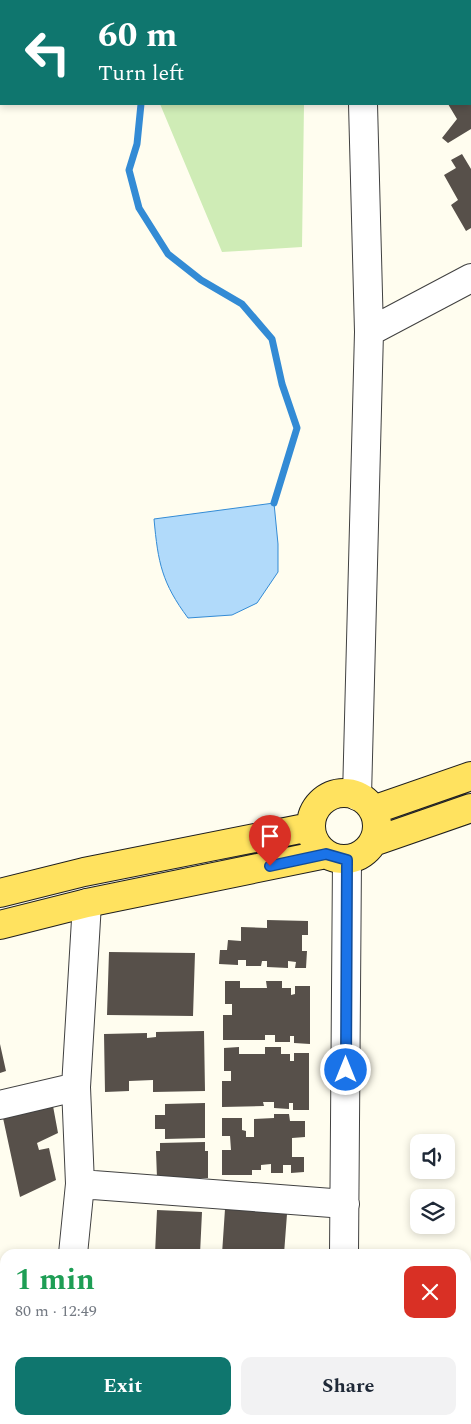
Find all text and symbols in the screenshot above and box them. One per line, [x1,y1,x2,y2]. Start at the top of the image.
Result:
text: 60 m [98,9,178,62]
icon: left [15,20,80,85]
text: Turn left [98,57,184,90]
pin [249,815,291,866]
icon: arrive [256,822,284,850]
position arrow [319,1043,371,1095]
map controls [410,1134,455,1234]
button: sound [410,1134,455,1179]
button: layers [410,1189,455,1234]
text: 1 min [15,1257,95,1303]
button: close [404,1266,456,1318]
text: 80 m · 12:49 [15,1299,97,1323]
button: Exit [15,1357,231,1415]
button: Share [241,1357,456,1415]

